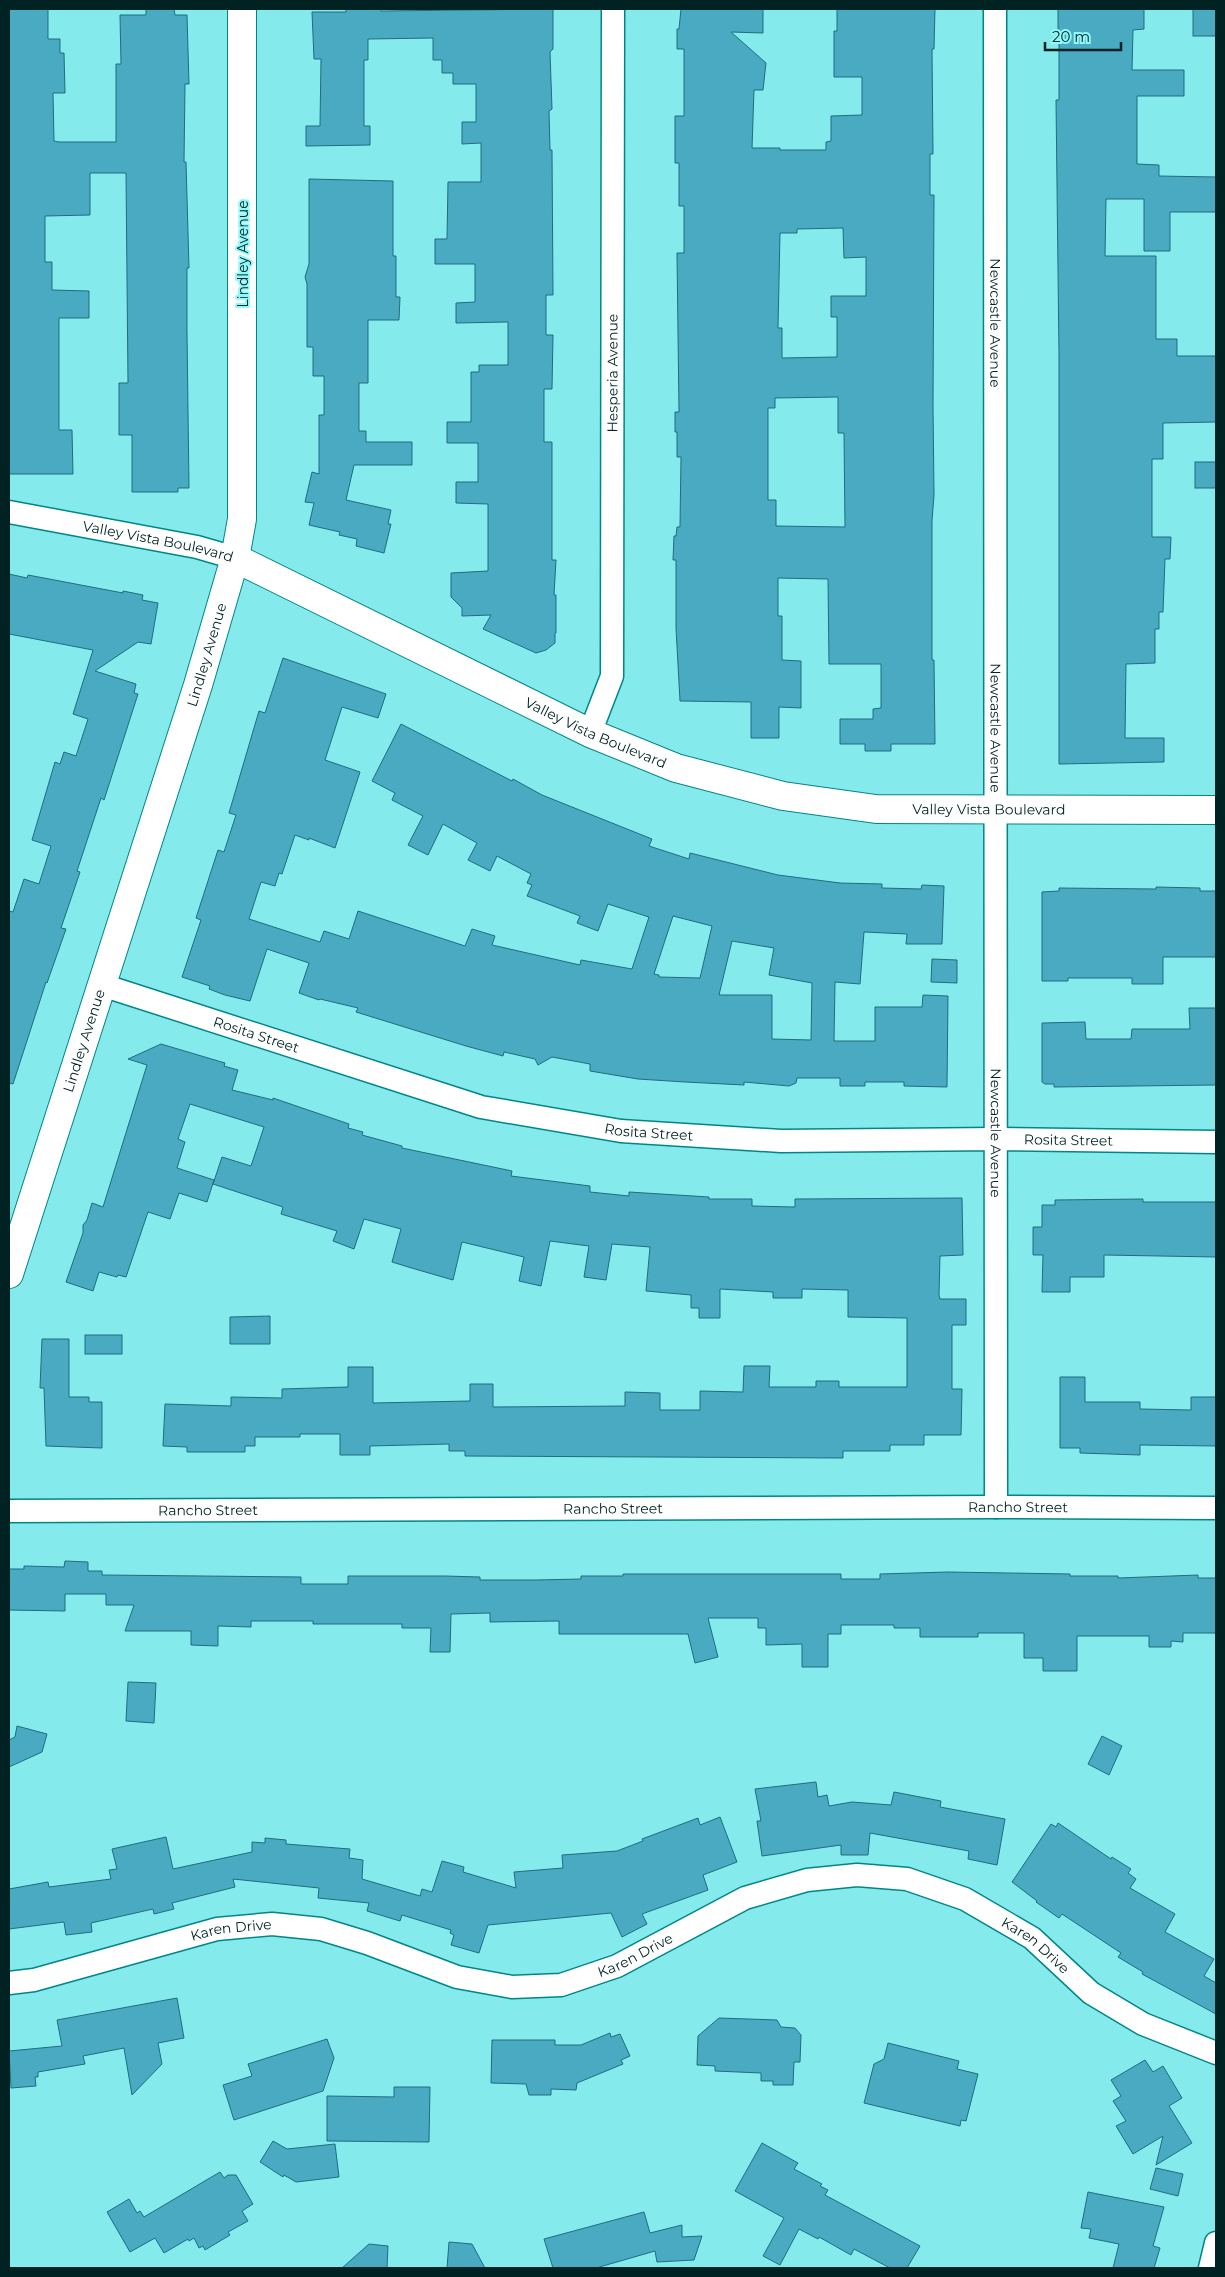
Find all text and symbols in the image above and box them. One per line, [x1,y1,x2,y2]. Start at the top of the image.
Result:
scale bar [1045,20,1121,52]
text: 20 m [1052,27,1090,46]
street label: Lindley Avenue [234,200,252,308]
street label: Newcastle Avenue [986,258,1004,388]
street label: Hesperia Avenue [603,314,622,433]
street label: Valley Vista Boulevard [81,517,235,566]
street label: Lindley Avenue [183,601,230,709]
street label: Newcastle Avenue [986,663,1005,793]
street label: Valley Vista Boulevard [522,693,669,772]
street label: Valley Vista Boulevard [912,800,1066,819]
street label: Lindley Avenue [59,987,109,1095]
street label: Rosita Street [211,1012,302,1057]
street label: Newcastle Avenue [987,1068,1005,1198]
street label: Rosita Street [603,1119,694,1145]
street label: Rosita Street [1024,1130,1113,1150]
street label: Rancho Street [968,1498,1068,1516]
street label: Rancho Street [563,1499,663,1518]
street label: Rancho Street [158,1501,258,1519]
street label: Karen Drive [998,1913,1073,1977]
street label: Karen Drive [189,1915,272,1945]
street label: Karen Drive [595,1929,676,1981]

